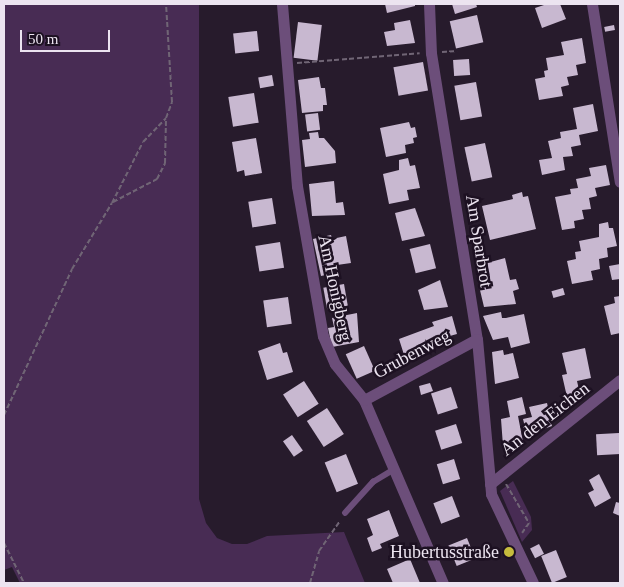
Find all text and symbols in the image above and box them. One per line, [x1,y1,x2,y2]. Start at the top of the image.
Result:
scale bar [22,20,112,52]
text: 50 m [28,31,58,47]
street label: Am Sparbrot [461,193,497,289]
street label: Am Honigberg [313,233,357,343]
street label: Grubenweg [370,325,454,383]
street label: An den Eichen [496,378,594,460]
place label: Hubertusstraße [390,541,499,563]
marker: Hubertusstraße [503,546,515,558]

